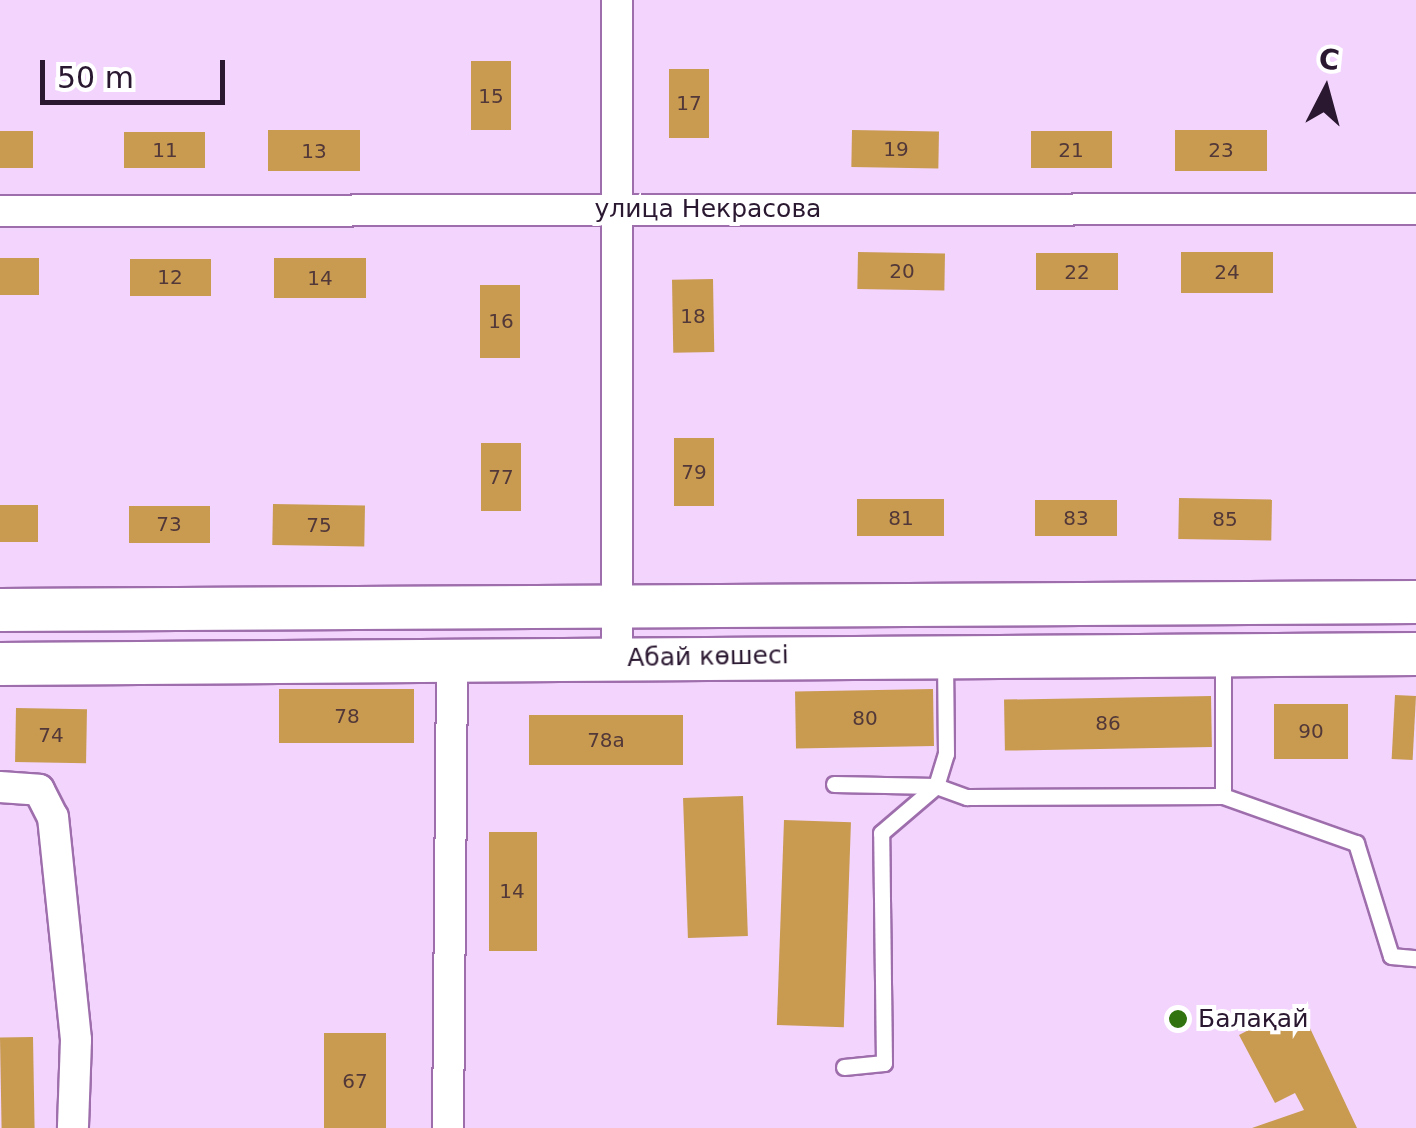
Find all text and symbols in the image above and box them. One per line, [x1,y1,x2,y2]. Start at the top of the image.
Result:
scale bar [45,40,230,102]
north arrow [1276,40,1376,140]
text: С [1317,42,1341,77]
text: 50 m [57,60,134,95]
house number: 15 [478,84,504,108]
house number: 17 [676,91,702,115]
house number: 19 [883,137,909,161]
house number: 11 [152,138,178,162]
house number: 21 [1058,138,1084,162]
house number: 23 [1208,138,1234,162]
house number: 13 [301,139,327,163]
street label: улица Некрасова [595,194,821,224]
house number: 20 [889,259,915,283]
house number: 22 [1064,260,1090,284]
house number: 24 [1214,260,1240,284]
house number: 12 [157,265,183,289]
house number: 14 [307,266,333,290]
house number: 18 [680,304,706,328]
house number: 16 [488,309,514,333]
house number: 79 [681,460,707,484]
house number: 77 [488,465,514,489]
house number: 81 [888,506,914,530]
house number: 83 [1063,506,1089,530]
house number: 85 [1212,507,1238,531]
house number: 73 [156,512,182,536]
house number: 75 [306,513,332,537]
street label: Абай көшесі [627,641,789,673]
house number: 78 [334,704,360,728]
house number: 80 [852,706,878,730]
house number: 86 [1095,711,1121,735]
house number: 90 [1298,719,1324,743]
house number: 74 [38,723,64,747]
house number: 78а [587,728,625,752]
house number: 14 [499,879,525,903]
place label: Балақай [1198,1004,1308,1034]
marker: Балақай [1167,1008,1189,1030]
house number: 67 [342,1069,368,1093]

